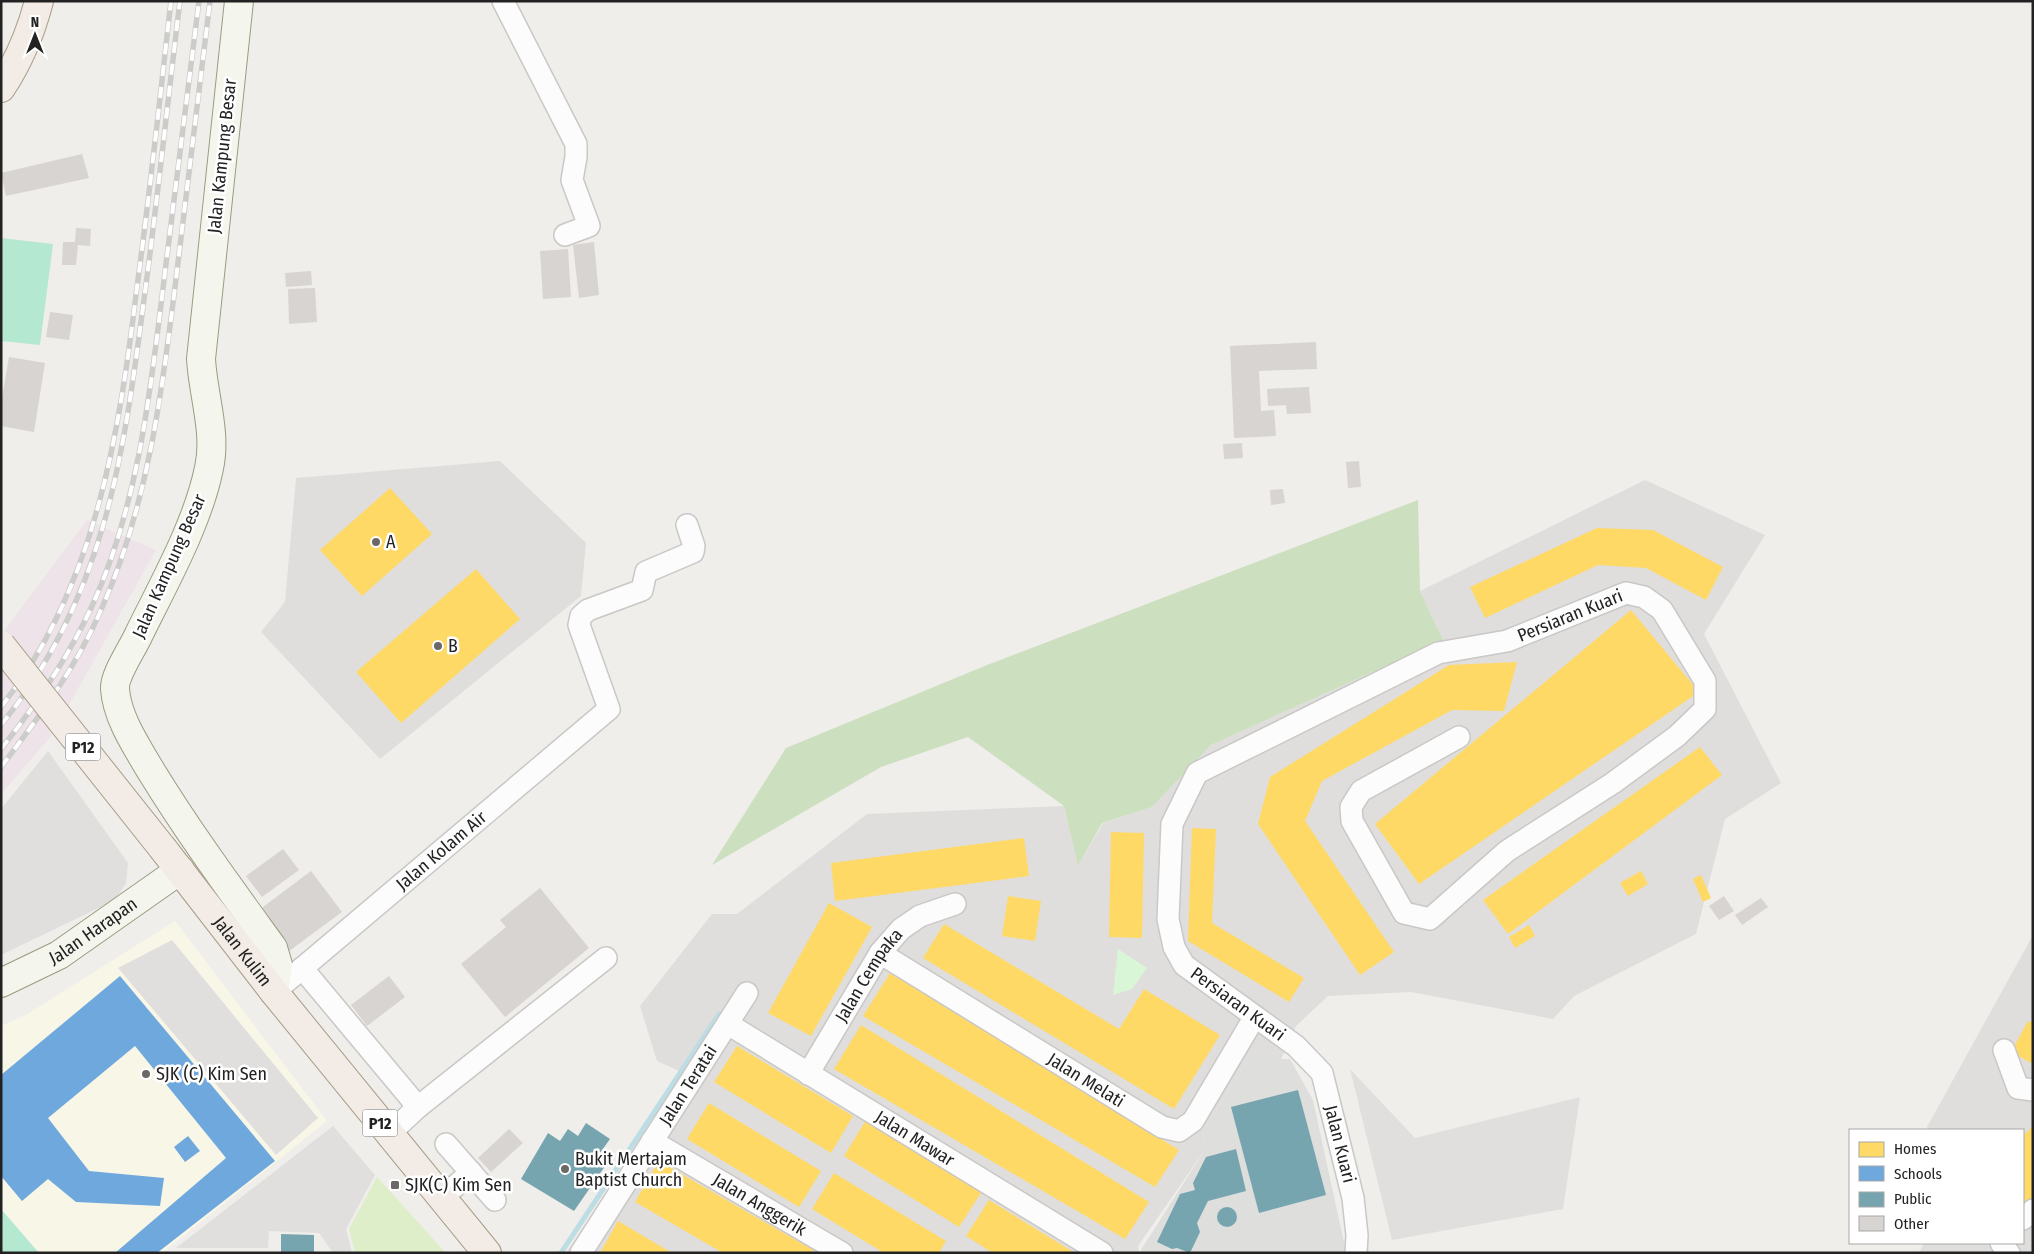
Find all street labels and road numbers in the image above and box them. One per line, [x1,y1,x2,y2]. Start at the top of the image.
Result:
street label: Jalan Kampung Besar [203,77,241,234]
street label: Jalan Kampung Besar [127,490,211,641]
street label: Persiaran Kuari [1514,585,1626,647]
road number: P12 [66,734,100,760]
street label: Jalan Kolam Air [392,806,491,895]
street label: Jalan Harapan [45,893,141,969]
street label: Jalan Kulim [208,912,276,991]
street label: Jalan Cempaka [830,924,907,1026]
street label: Persiaran Kuari [1186,962,1290,1046]
street label: Jalan Teratai [654,1041,722,1129]
street label: Jalan Melati [1043,1048,1129,1112]
street label: Jalan Kuari [1320,1103,1360,1185]
street label: Jalan Mawar [871,1106,959,1171]
road number: P12 [362,1110,398,1136]
street label: Jalan Anggerik [709,1168,811,1241]

